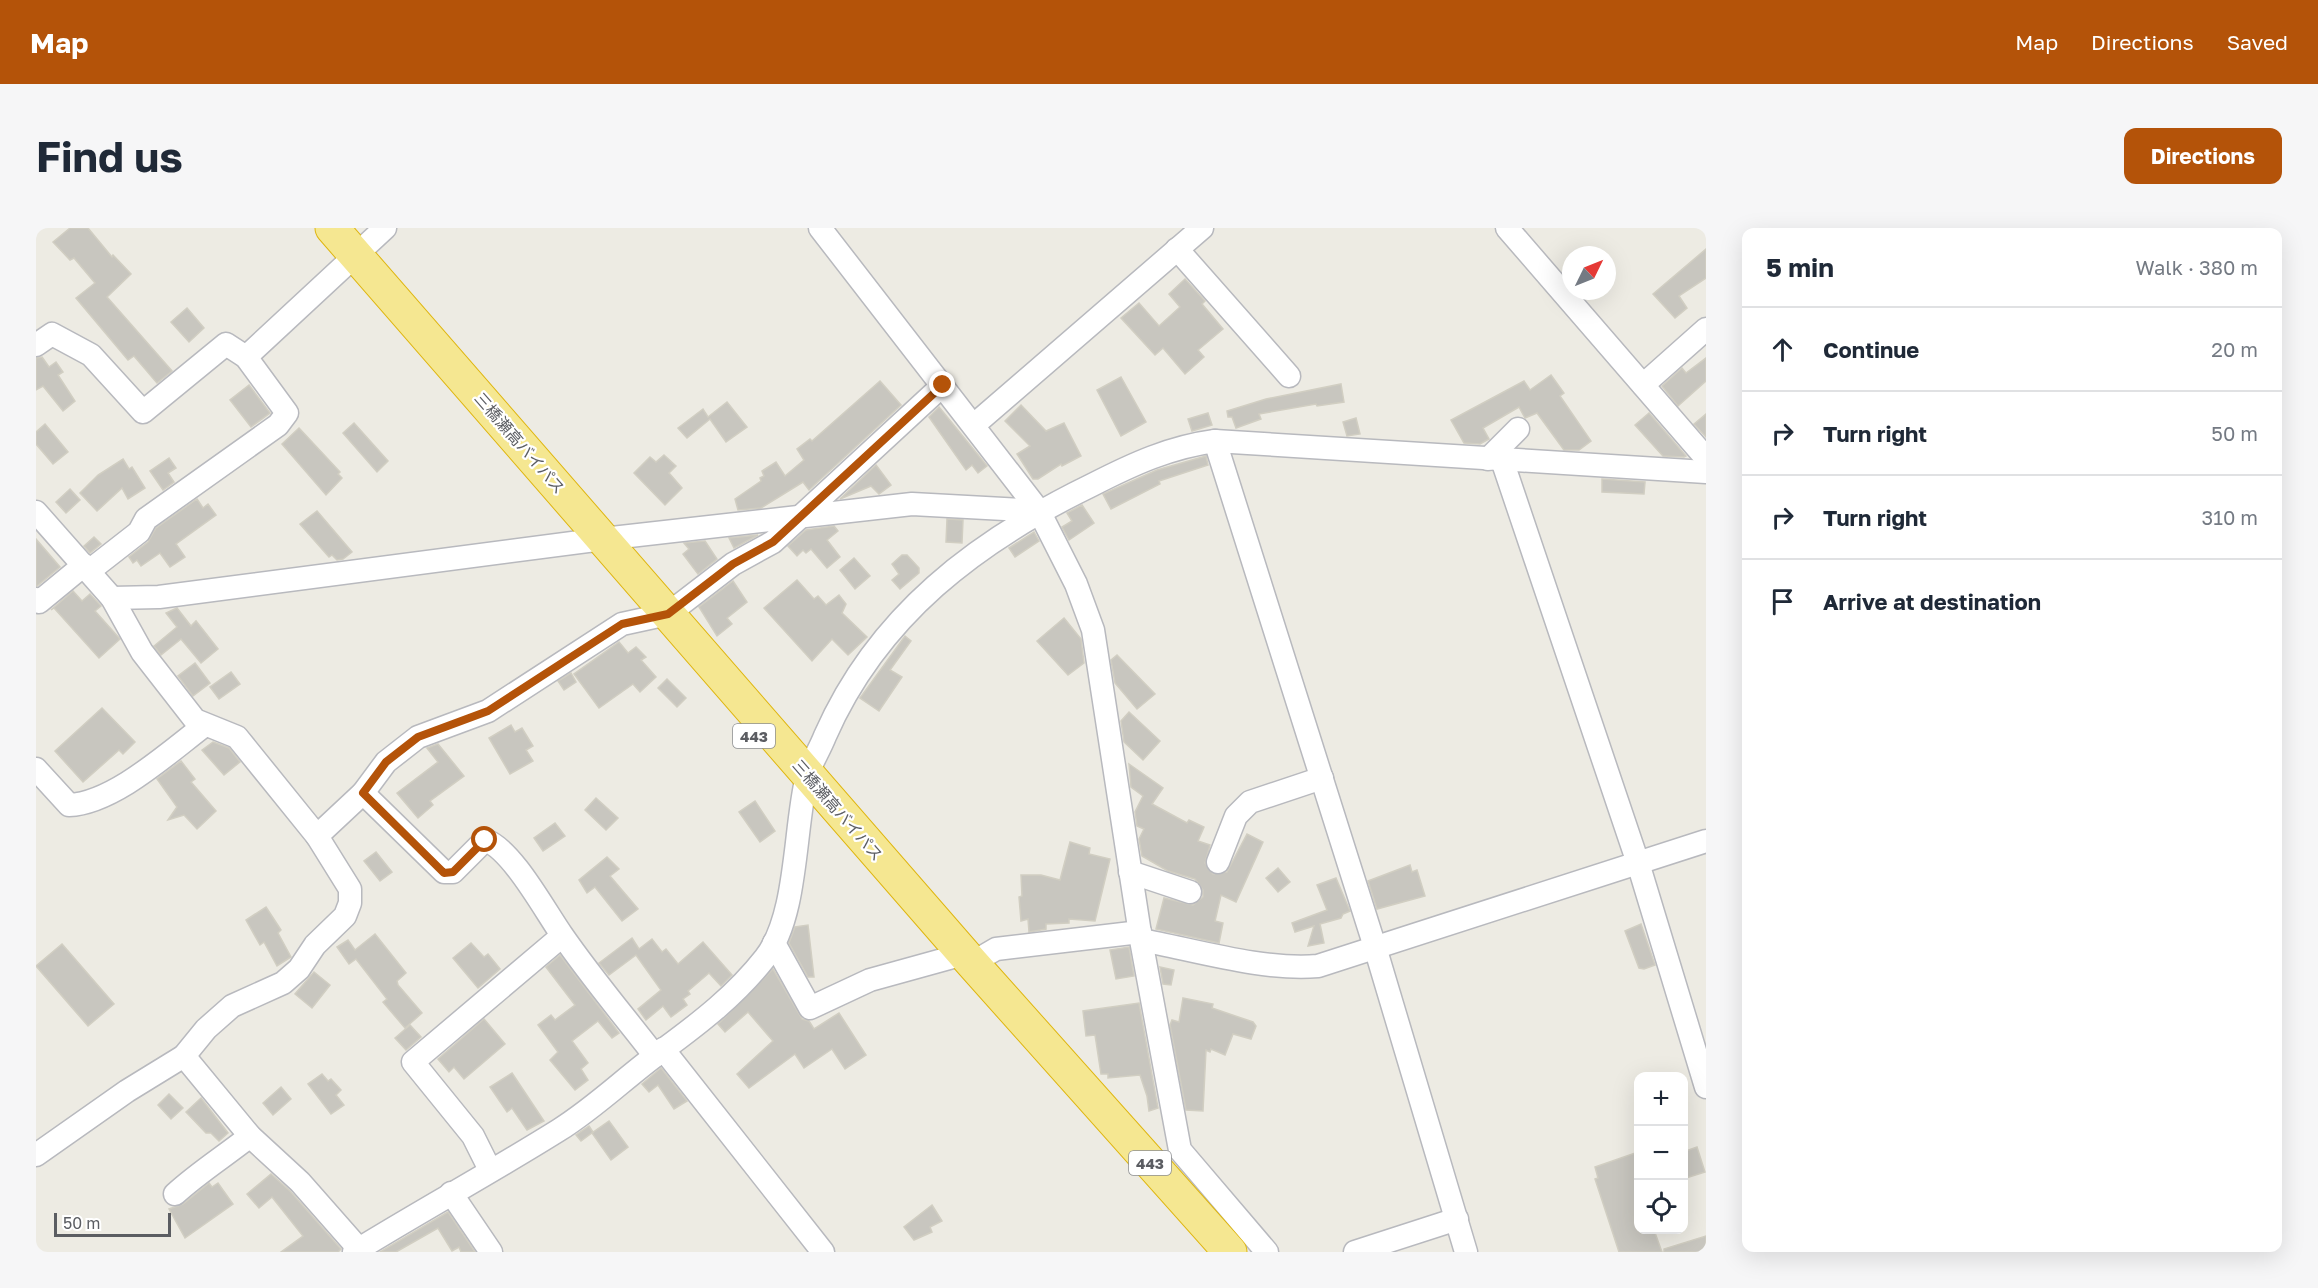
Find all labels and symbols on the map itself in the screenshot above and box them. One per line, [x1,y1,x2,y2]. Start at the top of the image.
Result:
north arrow [1562,246,1616,300]
route end [929,371,955,397]
street label: 三橋瀬高バイパス [471,388,569,498]
road number: 443 [733,724,775,748]
street label: 三橋瀬高バイパス [789,755,887,865]
route start [471,826,497,852]
road number: 443 [1129,1151,1171,1175]
scale bar [54,1210,171,1238]

